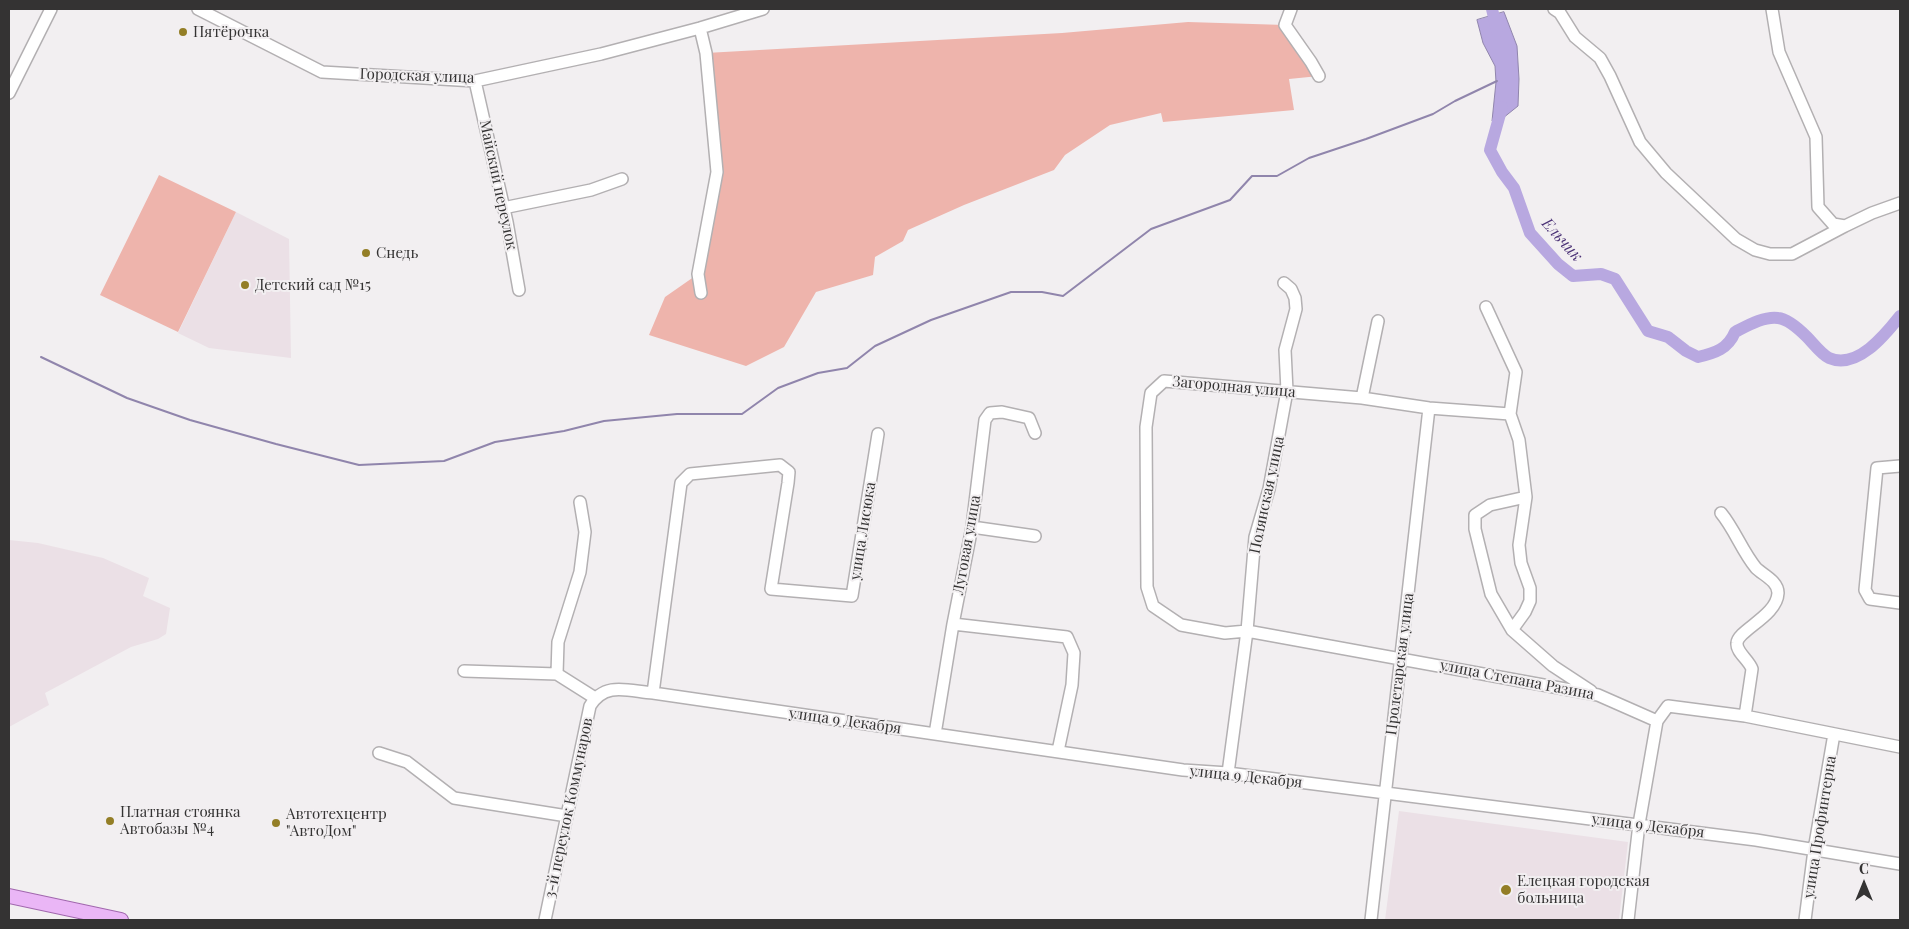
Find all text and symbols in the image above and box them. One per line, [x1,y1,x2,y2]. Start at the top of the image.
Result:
place label: Пятёрочка [193,23,269,41]
marker: Пятёрочка [177,26,189,38]
street label: Городская улица [359,65,475,87]
street label: Майский переулок [475,118,521,252]
water label: Ельчик [1538,214,1586,266]
place label: Снедь [376,244,418,262]
marker: Снедь [360,247,372,259]
place label: Детский сад №15 [255,276,371,294]
marker: Детский сад №15 [239,279,251,291]
street label: Загородная улица [1172,373,1296,401]
street label: Полянская улица [1246,435,1288,555]
street label: улица Лисюка [846,481,880,581]
street label: Луговая улица [949,494,985,596]
street label: Пролетарская улица [1382,592,1418,736]
street label: улица Степана Разина [1438,656,1596,704]
street label: улица 9 Декабря [788,704,902,738]
street label: 3-й переулок Коммунаров [541,716,597,900]
street label: улица Профинтерна [1800,754,1840,900]
street label: улица 9 Декабря [1189,762,1303,792]
place label: Платная стоянка Автобазы №4 [120,803,241,838]
place label: Автотехцентр "АвтоДом" [286,805,387,840]
street label: улица 9 Декабря [1591,810,1705,842]
marker: Платная стоянка Автобазы №4 [104,815,116,827]
marker: Автотехцентр "АвтоДом" [270,817,282,829]
north arrow [1839,859,1889,909]
text: С [1859,859,1869,878]
place label: Елецкая городская больница [1517,872,1650,907]
marker: Елецкая городская больница [1499,883,1513,897]

